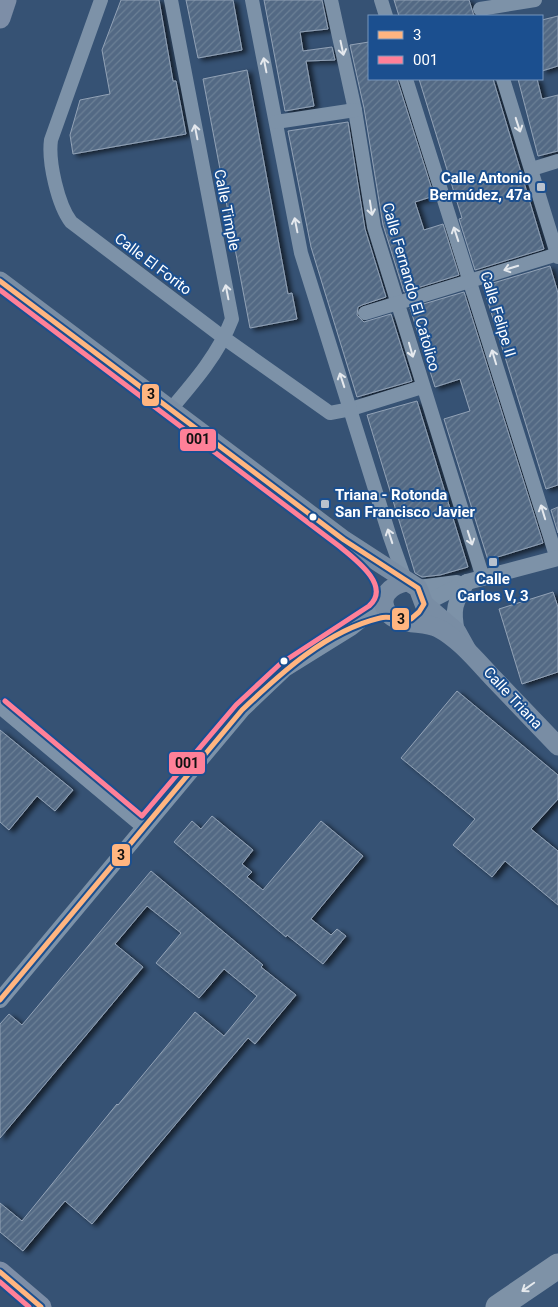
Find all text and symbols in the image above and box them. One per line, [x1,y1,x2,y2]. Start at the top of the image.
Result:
legend [368,15,543,80]
text: 3 [413,26,421,44]
one-way arrow [337,39,347,55]
text: 001 [413,51,438,69]
one-way arrow [259,58,269,74]
one-way arrow [513,117,523,133]
one-way arrow [190,124,200,140]
street label: Calle Timple [210,168,244,252]
place label: Calle Antonio Bermúdez, 47a [430,169,531,204]
marker: Calle Antonio Bermúdez, 47a [535,181,547,193]
one-way arrow [366,199,376,215]
street label: Calle Fernando El Catolico [378,201,444,373]
one-way arrow [291,217,300,233]
one-way arrow [451,227,460,242]
street label: Calle El Forito [111,229,195,299]
one-way arrow [504,264,520,274]
street label: Calle Felipe II [476,269,520,359]
one-way arrow [221,284,231,300]
one-way arrow [407,341,417,357]
one-way arrow [489,349,499,365]
one-way arrow [337,373,347,389]
line badge: 3 [141,383,160,407]
text: 3 [147,386,155,402]
line badge: 001 [179,428,217,452]
text: 001 [186,431,210,447]
place label: Triana - Rotonda San Francisco Javier [335,486,476,521]
marker: Triana - Rotonda San Francisco Javier [319,498,331,510]
one-way arrow [537,504,547,520]
unlabelled marker [308,512,318,522]
one-way arrow [385,528,394,544]
one-way arrow [466,530,476,546]
marker: Calle Carlos V, 3 [487,556,499,568]
place label: Calle Carlos V, 3 [457,570,529,605]
line badge: 3 [391,607,410,631]
text: 3 [397,611,405,627]
unlabelled marker [279,656,289,666]
street label: Calle Triana [480,663,546,733]
line badge: 001 [168,751,206,775]
text: 001 [175,755,199,771]
line badge: 3 [111,843,131,867]
text: 3 [117,847,125,863]
one-way arrow [521,1282,535,1292]

